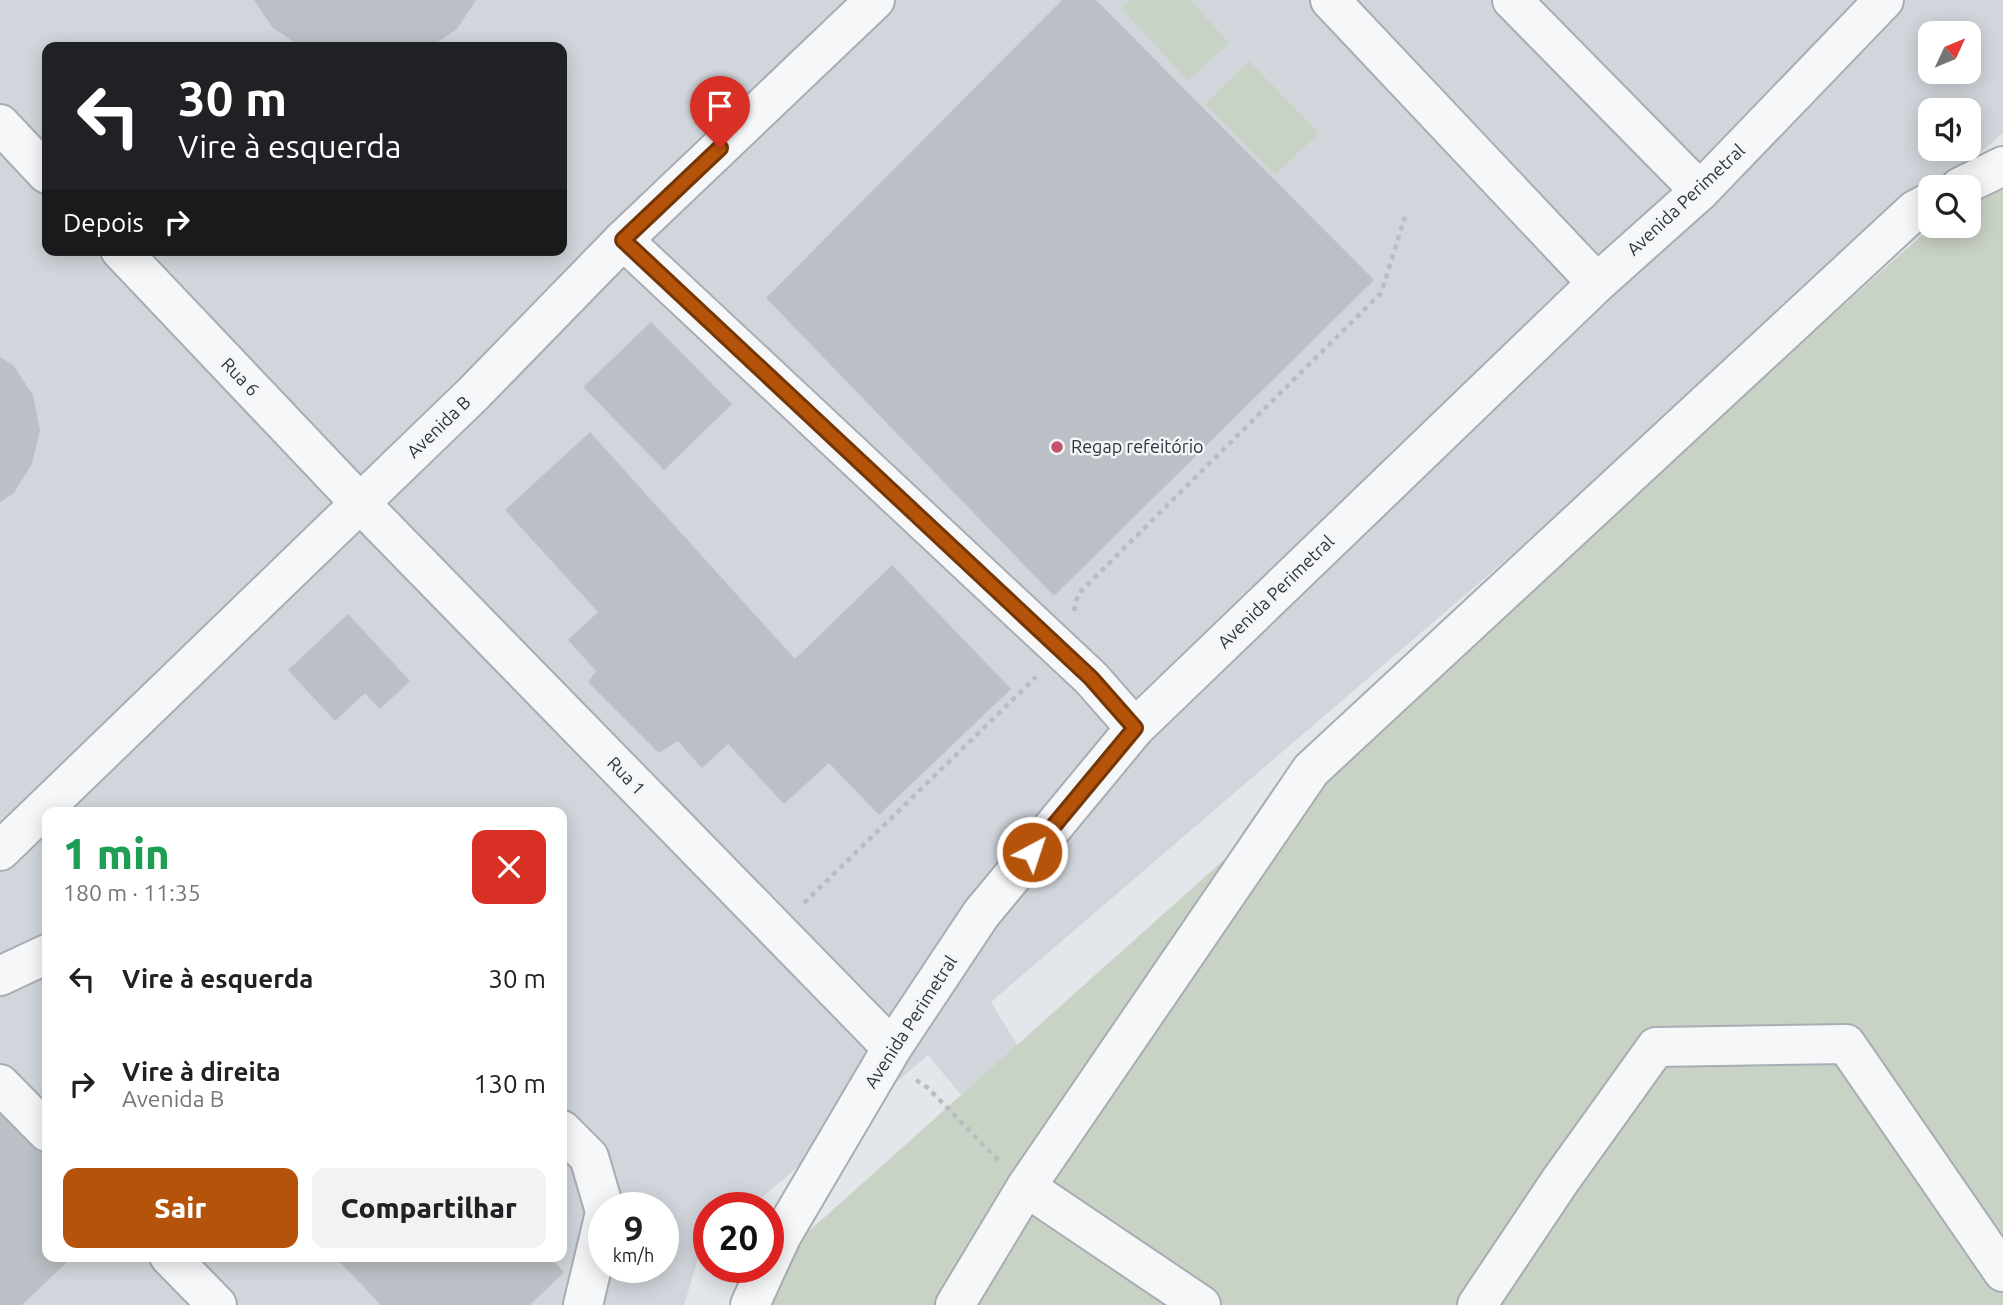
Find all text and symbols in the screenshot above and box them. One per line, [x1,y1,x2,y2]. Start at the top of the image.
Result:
north arrow [1918,21,1981,84]
map controls [1918,21,1981,238]
icon: left [63,70,154,161]
text: 30 m [178,70,287,125]
pin [690,76,750,148]
icon: arrive [701,87,739,125]
button: sound [1918,98,1981,161]
text: Vire à esquerda [178,128,401,164]
street label: Avenida Perimetral [1622,139,1748,259]
button: search [1918,175,1981,238]
icon: right [158,203,196,241]
text: Depois [63,208,144,237]
street label: Rua 6 [218,353,264,399]
street label: Avenida B [403,391,474,461]
place label: Regap refeitório [1071,436,1204,456]
marker: Regap refeitório [1049,439,1065,455]
street label: Avenida Perimetral [1213,531,1338,652]
street label: Rua 1 [604,752,650,798]
position arrow [995,815,1069,889]
text: 1 min [63,830,170,877]
button: close [472,830,546,904]
text: 180 m · 11:35 [63,880,201,905]
street label: Avenida Perimetral [860,951,961,1091]
icon: left [63,960,101,998]
text: Vire à esquerda [122,964,313,993]
text: 30 m [488,964,546,993]
text: Vire à direita [122,1057,281,1086]
icon: right [63,1065,101,1103]
text: 130 m [474,1069,546,1098]
text: Avenida B [122,1086,224,1111]
button: Sair [63,1168,298,1248]
button: Compartilhar [312,1168,546,1248]
speed limit sign: 20 [693,1192,784,1283]
text: 9 [624,1208,643,1248]
text: km/h [613,1245,654,1265]

